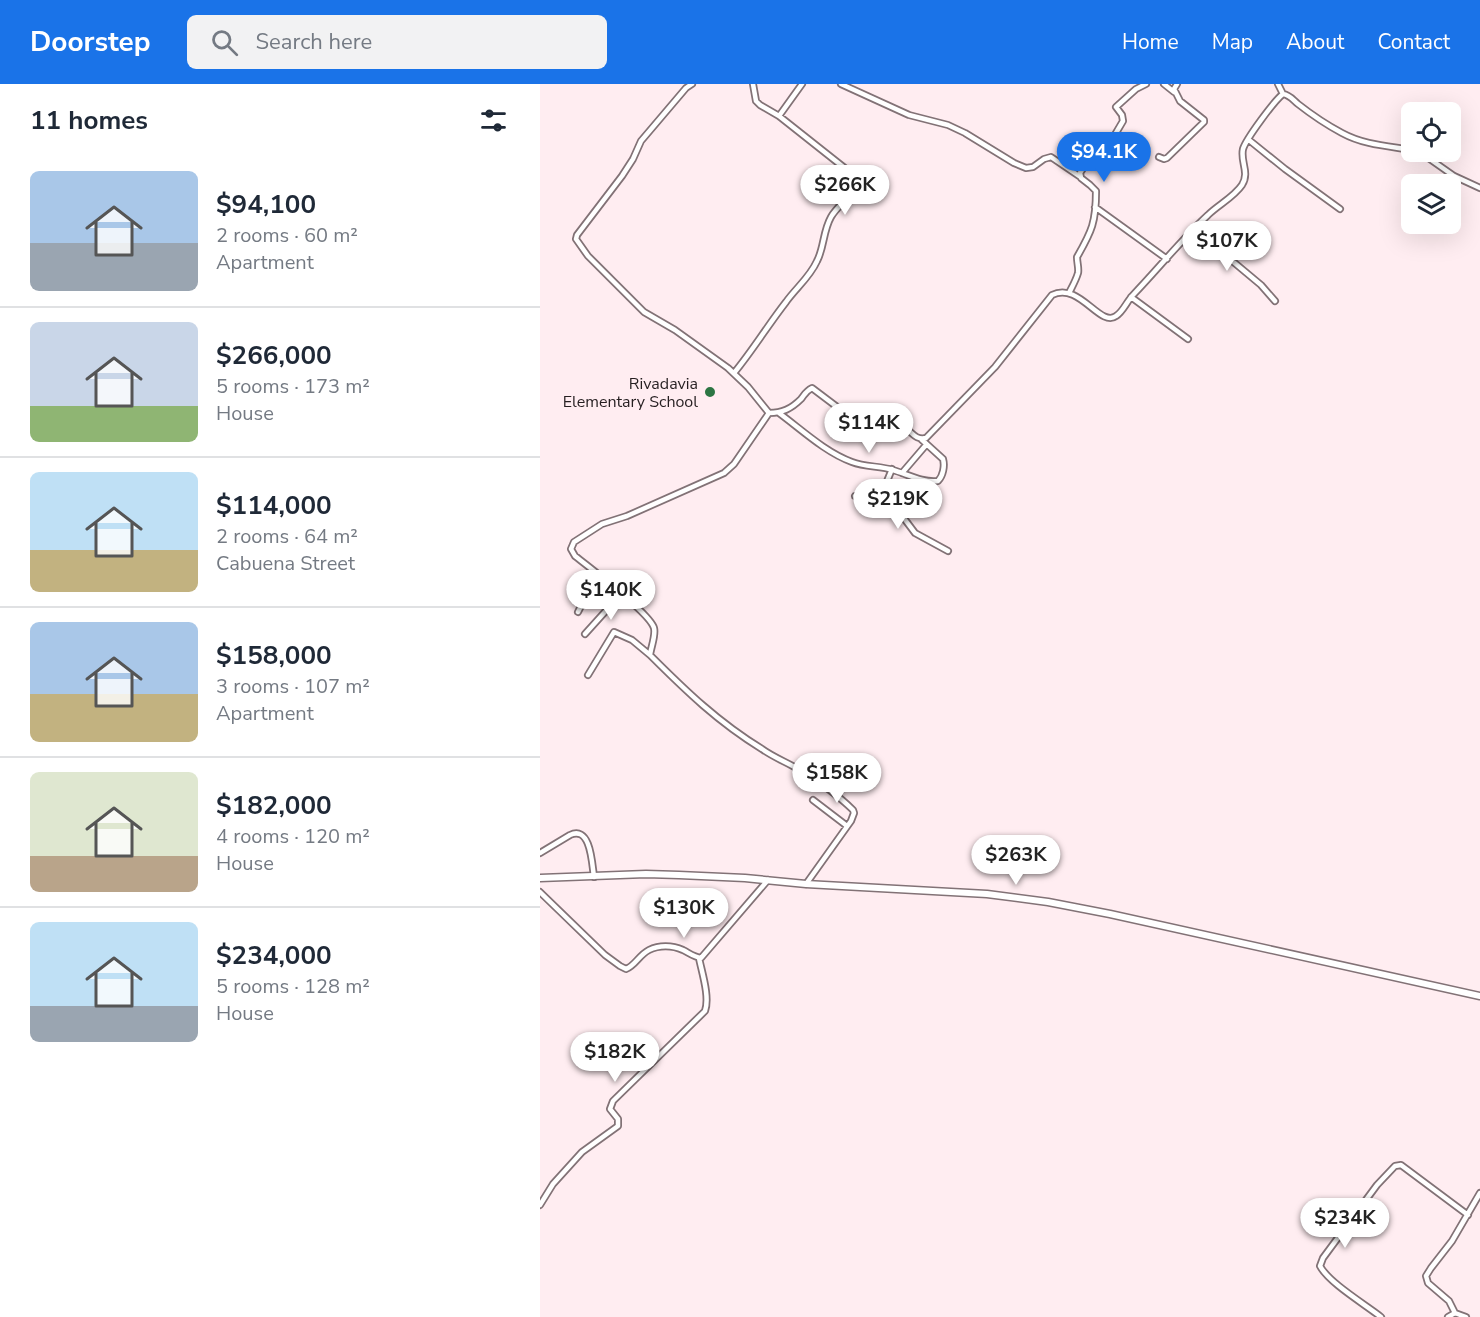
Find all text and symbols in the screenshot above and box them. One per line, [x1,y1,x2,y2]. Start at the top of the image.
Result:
search box [187,15,607,69]
text: Doorstep [30,23,151,61]
icon: search [208,26,241,59]
text: Search here [256,27,372,57]
text: Home [1122,28,1179,56]
text: Map [1212,28,1253,56]
text: About [1286,28,1344,56]
text: Contact [1377,28,1450,56]
map controls [1401,102,1461,234]
button: locate [1401,102,1461,162]
text: 11 homes [30,103,148,138]
icon: filters [477,104,510,137]
pin: $94.1K [1055,132,1153,183]
text: $94.1K [1071,138,1137,165]
pin: $266K [803,165,887,216]
text: $266K [814,171,876,198]
button: layers [1401,174,1461,234]
text: $94,100 [216,187,316,222]
icon: home [78,195,150,267]
pin: $107K [1185,221,1269,272]
text: 2 rooms · 60 m² [216,222,358,249]
text: $107K [1196,227,1258,254]
text: Apartment [216,249,314,276]
text: $266,000 [216,338,332,373]
icon: home [78,346,150,418]
text: 5 rooms · 173 m² [216,373,370,400]
place label: Rivadavia Elementary School [563,373,698,413]
marker: Rivadavia Elementary School [703,385,717,399]
text: House [216,400,274,427]
pin: $114K [827,403,911,454]
text: $114K [838,409,900,436]
pin: $219K [856,479,940,530]
text: $219K [867,485,929,512]
text: $114,000 [216,488,332,523]
icon: home [78,496,150,568]
text: 2 rooms · 64 m² [216,523,358,550]
text: Cabuena Street [216,550,355,577]
pin: $140K [569,570,653,621]
text: $140K [580,576,642,603]
text: $158,000 [216,638,332,673]
icon: home [78,646,150,718]
text: 3 rooms · 107 m² [216,673,370,700]
text: Apartment [216,700,314,727]
pin: $158K [795,753,879,804]
text: $158K [806,759,868,786]
text: $182,000 [216,788,332,823]
icon: home [78,796,150,868]
text: 4 rooms · 120 m² [216,823,370,850]
pin: $263K [974,835,1058,886]
text: $263K [985,841,1047,868]
text: House [216,850,274,877]
pin: $130K [642,888,726,939]
text: $130K [653,894,715,921]
text: $234,000 [216,938,332,973]
icon: home [78,946,150,1018]
text: 5 rooms · 128 m² [216,973,370,1000]
text: House [216,1000,274,1027]
pin: $182K [573,1032,657,1083]
text: $182K [584,1038,646,1065]
pin: $234K [1303,1198,1387,1249]
text: $234K [1314,1204,1376,1231]

